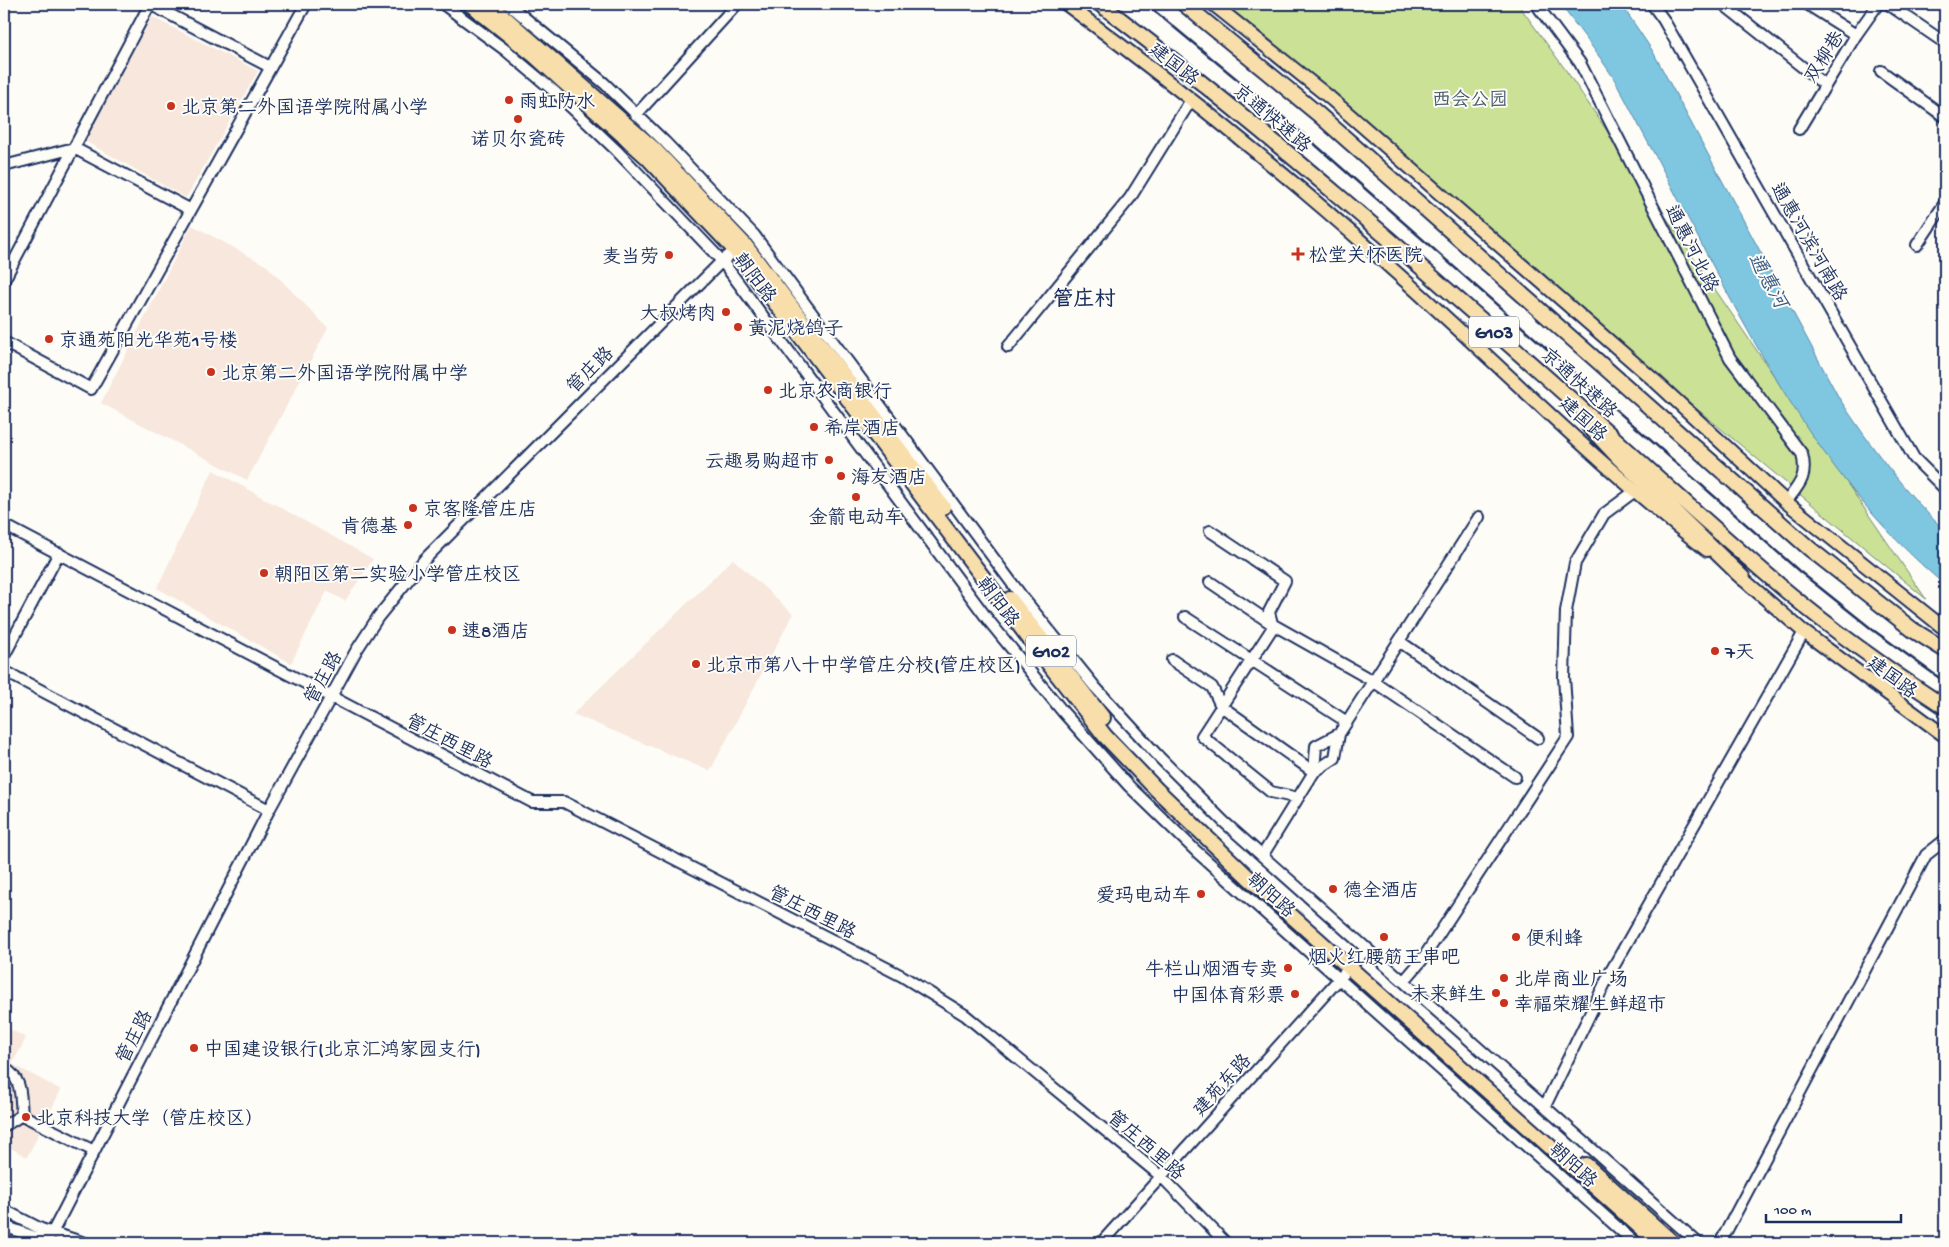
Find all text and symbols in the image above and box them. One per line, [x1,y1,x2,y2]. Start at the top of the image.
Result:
street label: 双柳巷 [1800,27,1851,88]
street label: 建国路 [1143,38,1203,92]
street label: 京通快速路 [1227,80,1315,159]
park label: 西会公园 [1432,89,1508,113]
place label: 雨虹防水 [519,91,595,115]
marker: 雨虹防水 [503,94,515,106]
place label: 北京第二外国语学院附属小学 [181,97,428,121]
marker: 北京第二外国语学院附属小学 [165,100,177,112]
marker: 诺贝尔瓷砖 [512,113,524,125]
place label: 诺贝尔瓷砖 [470,129,566,153]
street label: 通惠河滨河南路 [1767,178,1853,304]
street label: 通惠河北路 [1658,202,1723,297]
place label: 松堂关怀医院 [1309,245,1423,269]
place label: 麦当劳 [602,246,659,270]
marker: 松堂关怀医院 [1291,247,1305,261]
water label: 通惠河 [1744,248,1794,312]
marker: 麦当劳 [663,249,675,261]
street label: 朝阳路 [727,249,780,309]
district label: 管庄村 [1053,287,1116,314]
place label: 大叔烤肉 [640,303,716,327]
marker: 大叔烤肉 [720,306,732,318]
road number: G103 [1469,316,1519,348]
place label: 黄泥烧鸽子 [748,318,843,342]
marker: 黄泥烧鸽子 [732,321,744,333]
place label: 京通苑阳光华苑1号楼 [59,330,238,354]
marker: 京通苑阳光华苑1号楼 [43,333,55,345]
street label: 管庄路 [562,342,620,400]
street label: 京通快速路 [1535,344,1621,425]
place label: 北京第二外国语学院附属中学 [221,363,468,387]
marker: 北京第二外国语学院附属中学 [205,366,217,378]
place label: 北京农商银行 [778,380,892,405]
marker: 北京农商银行 [762,384,774,396]
street label: 建国路 [1553,392,1611,448]
place label: 希岸酒店 [824,418,900,442]
marker: 希岸酒店 [808,421,820,433]
place label: 云趣易购超市 [705,451,819,475]
marker: 云趣易购超市 [823,454,835,466]
place label: 海友酒店 [851,467,927,491]
marker: 海友酒店 [835,470,847,482]
marker: 金箭电动车 [850,491,862,503]
place label: 京客隆管庄店 [423,499,537,523]
marker: 京客隆管庄店 [407,502,419,514]
place label: 金箭电动车 [808,507,904,531]
place label: 肯德基 [341,516,398,540]
marker: 肯德基 [402,519,414,531]
place label: 朝阳区第二实验小学管庄校区 [274,564,521,588]
marker: 朝阳区第二实验小学管庄校区 [258,567,270,579]
street label: 朝阳路 [970,573,1023,633]
place label: 速8酒店 [462,621,529,645]
marker: 速8酒店 [446,624,458,636]
road number: G102 [1026,636,1076,666]
place label: 7天 [1724,643,1754,666]
marker: 7天 [1709,645,1721,657]
street label: 管庄路 [300,648,349,709]
street label: 建国路 [1861,652,1921,705]
place label: 北京市第八十中学管庄分校(管庄校区) [706,655,1021,679]
marker: 北京市第八十中学管庄分校(管庄校区) [690,658,702,670]
street label: 管庄西里路 [401,710,496,776]
street label: 朝阳路 [1241,868,1299,924]
place label: 德全酒店 [1343,880,1419,904]
street label: 管庄西里路 [764,881,859,946]
marker: 德全酒店 [1327,883,1339,895]
place label: 爱玛电动车 [1096,885,1191,909]
marker: 爱玛电动车 [1195,888,1207,900]
place label: 便利蜂 [1526,928,1583,952]
marker: 烟火红腰筋王串吧 [1378,931,1390,943]
marker: 便利蜂 [1510,931,1522,943]
place label: 烟火红腰筋王串吧 [1308,947,1460,971]
place label: 牛栏山烟酒专卖 [1145,959,1278,983]
marker: 牛栏山烟酒专卖 [1282,962,1294,974]
place label: 北岸商业广场 [1514,969,1628,993]
marker: 北岸商业广场 [1498,972,1510,984]
place label: 未来鲜生 [1410,984,1486,1008]
place label: 中国体育彩票 [1171,985,1285,1009]
marker: 未来鲜生 [1490,987,1502,999]
marker: 中国体育彩票 [1289,988,1301,1000]
place label: 幸福荣耀生鲜超市 [1514,994,1666,1018]
marker: 幸福荣耀生鲜超市 [1498,997,1510,1009]
street label: 管庄路 [112,1007,159,1068]
place label: 中国建设银行(北京汇鸿家园支行) [204,1039,481,1063]
marker: 中国建设银行(北京汇鸿家园支行) [188,1042,200,1054]
street label: 建苑东路 [1189,1050,1258,1122]
street label: 管庄西里路 [1101,1106,1189,1186]
place label: 北京科技大学（管庄校区） [36,1108,264,1132]
marker: 北京科技大学（管庄校区） [20,1111,32,1123]
street label: 朝阳路 [1543,1138,1601,1194]
scale bar [1766,1192,1902,1224]
text: 100 m [1773,1202,1812,1220]

